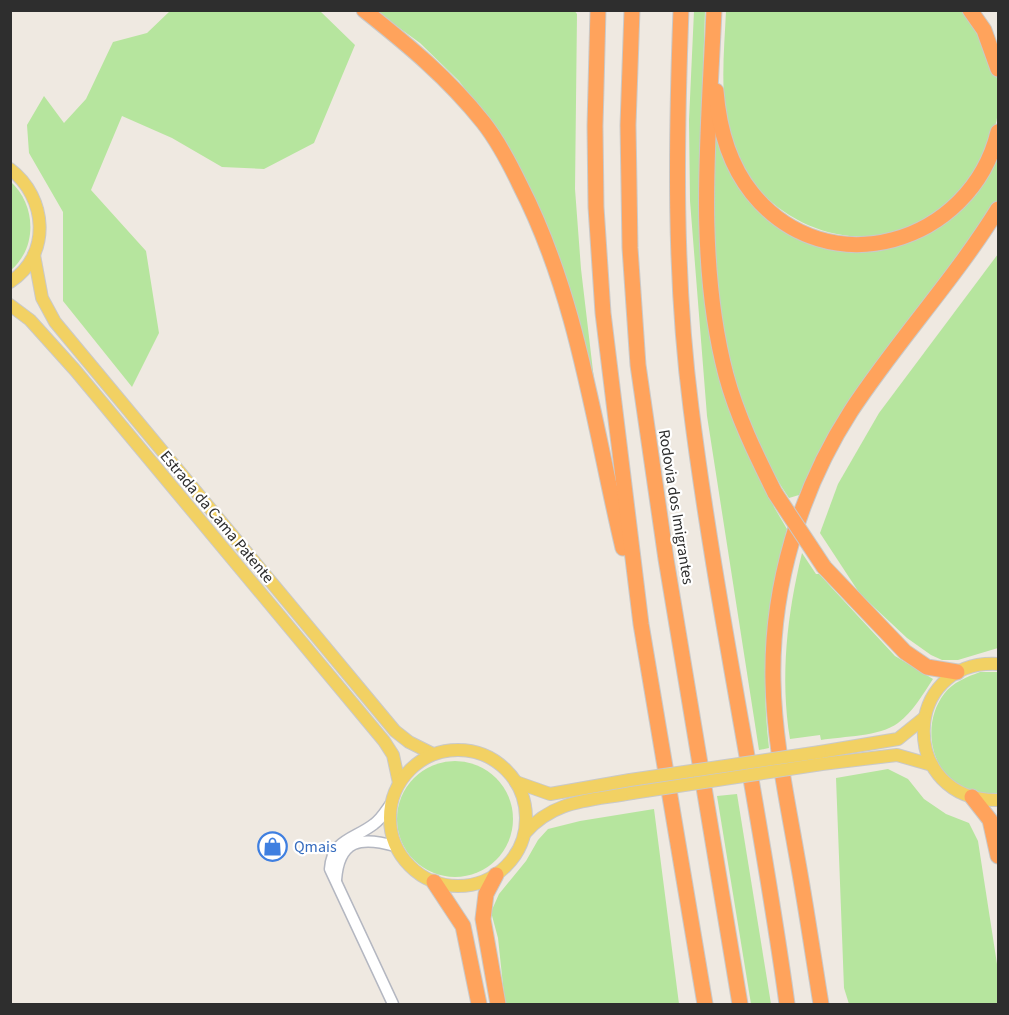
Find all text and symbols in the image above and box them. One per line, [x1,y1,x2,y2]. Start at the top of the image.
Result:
street label: Rodovia dos Imigrantes [653,428,699,586]
street label: Estrada da Cama Patente [155,446,279,588]
shop icon: Qmais [257,831,289,863]
place label: Qmais [294,836,337,858]

